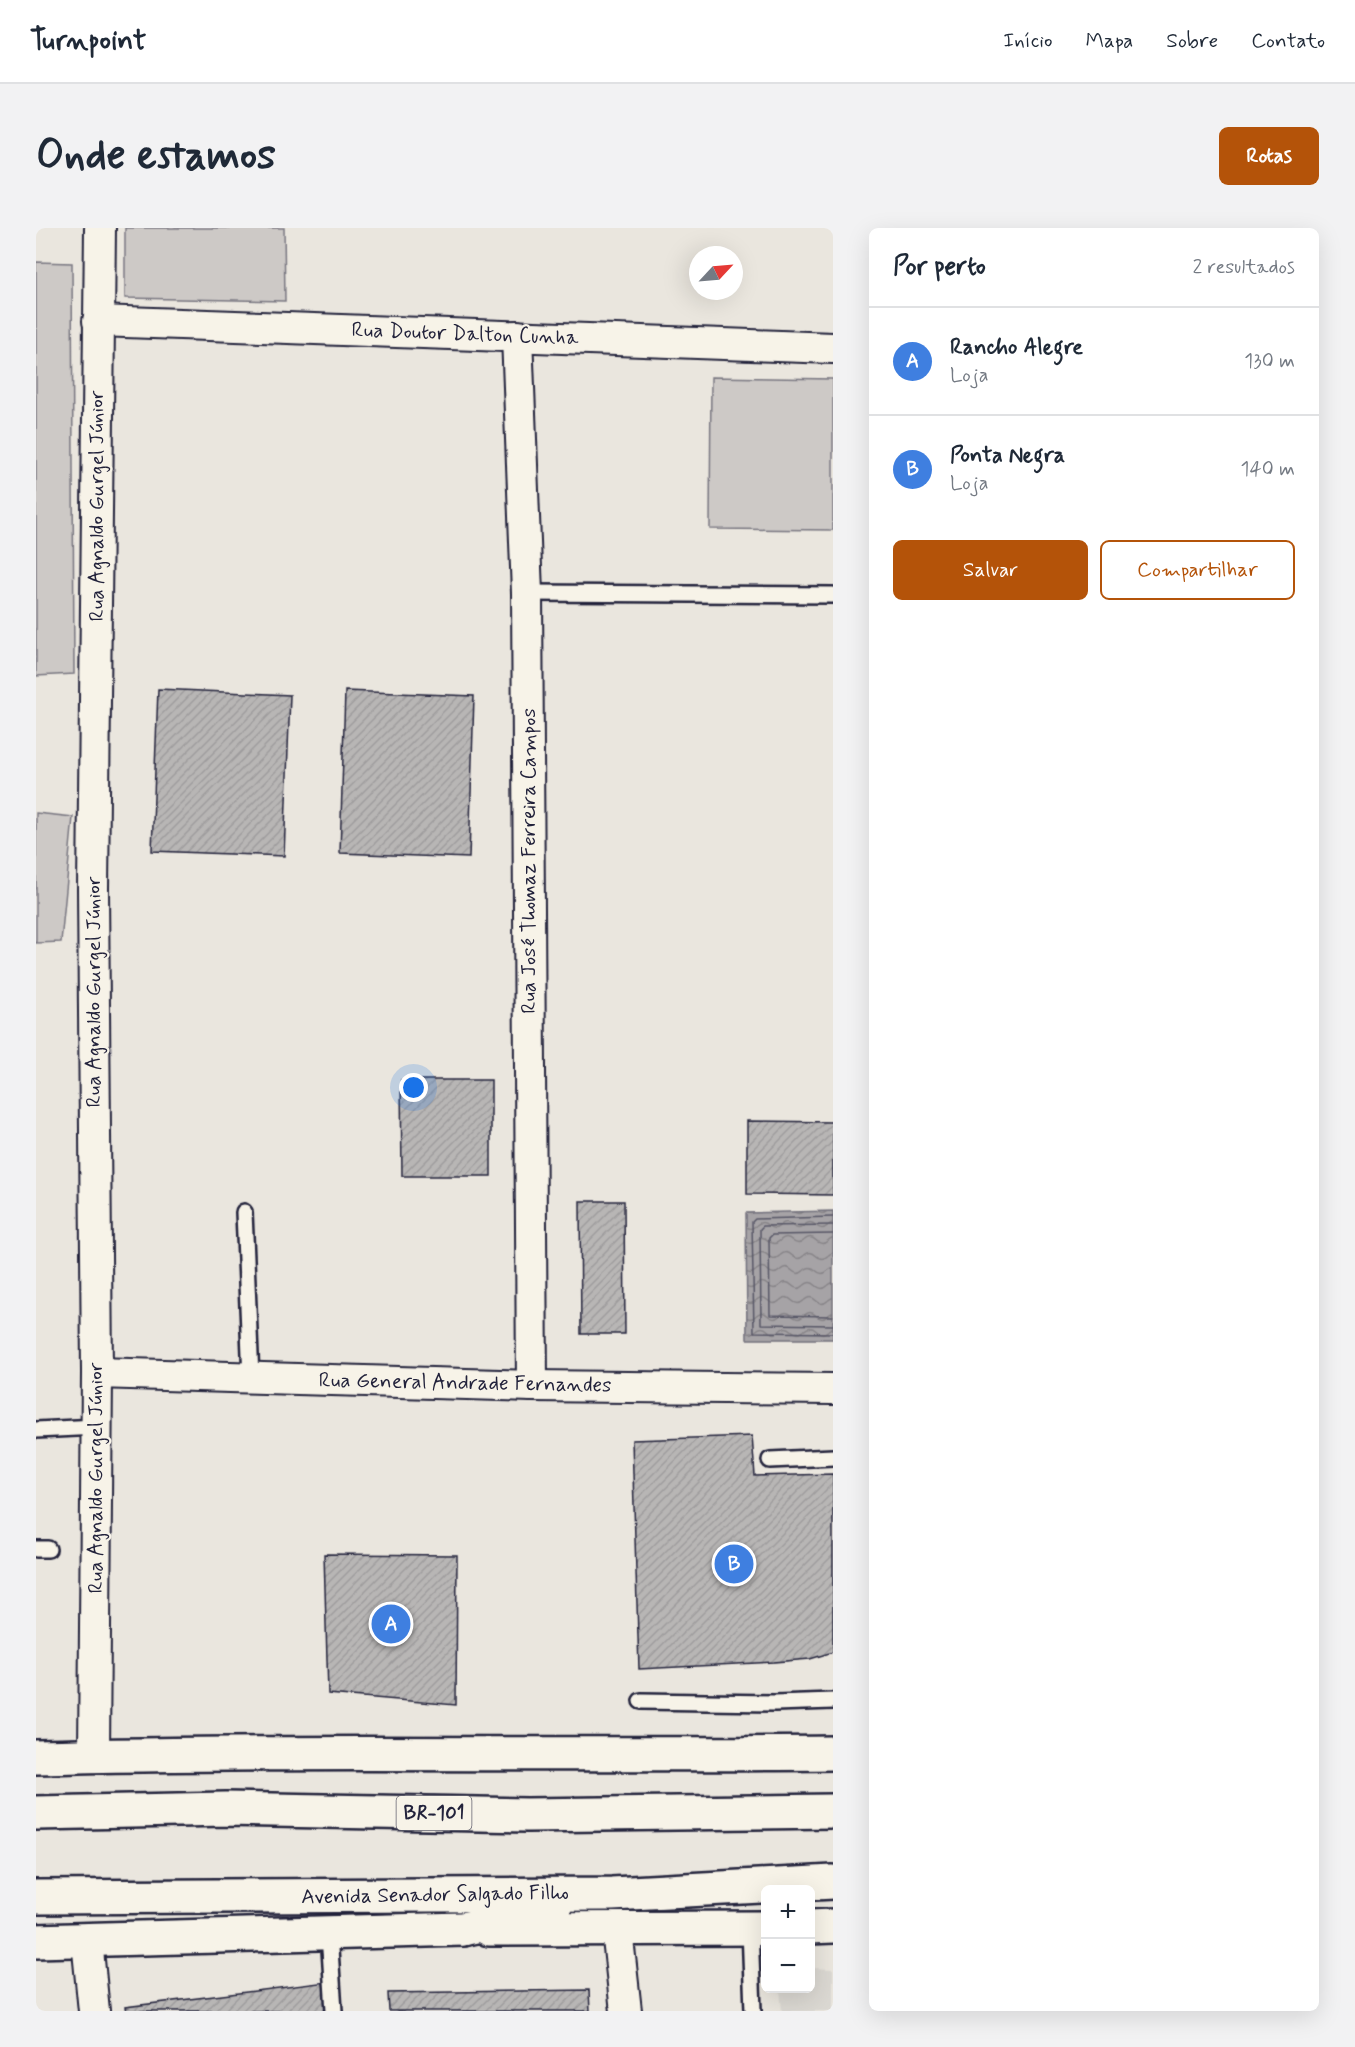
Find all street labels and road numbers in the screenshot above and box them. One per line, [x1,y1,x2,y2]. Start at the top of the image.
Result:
street label: Rua Doutor Dalton Cunha [351,316,579,352]
street label: Rua Agnaldo Gurgel Júnior [83,390,111,621]
street label: Rua José Thomaz Ferreira Campos [515,708,543,1014]
street label: Rua Agnaldo Gurgel Júnior [80,876,108,1107]
street label: Rua Agnaldo Gurgel Júnior [82,1362,110,1593]
street label: Rua General Andrade Fernandes [318,1366,612,1400]
road number: BR-101 [396,1796,472,1830]
street label: Avenida Senador Salgado Filho [301,1879,569,1911]

